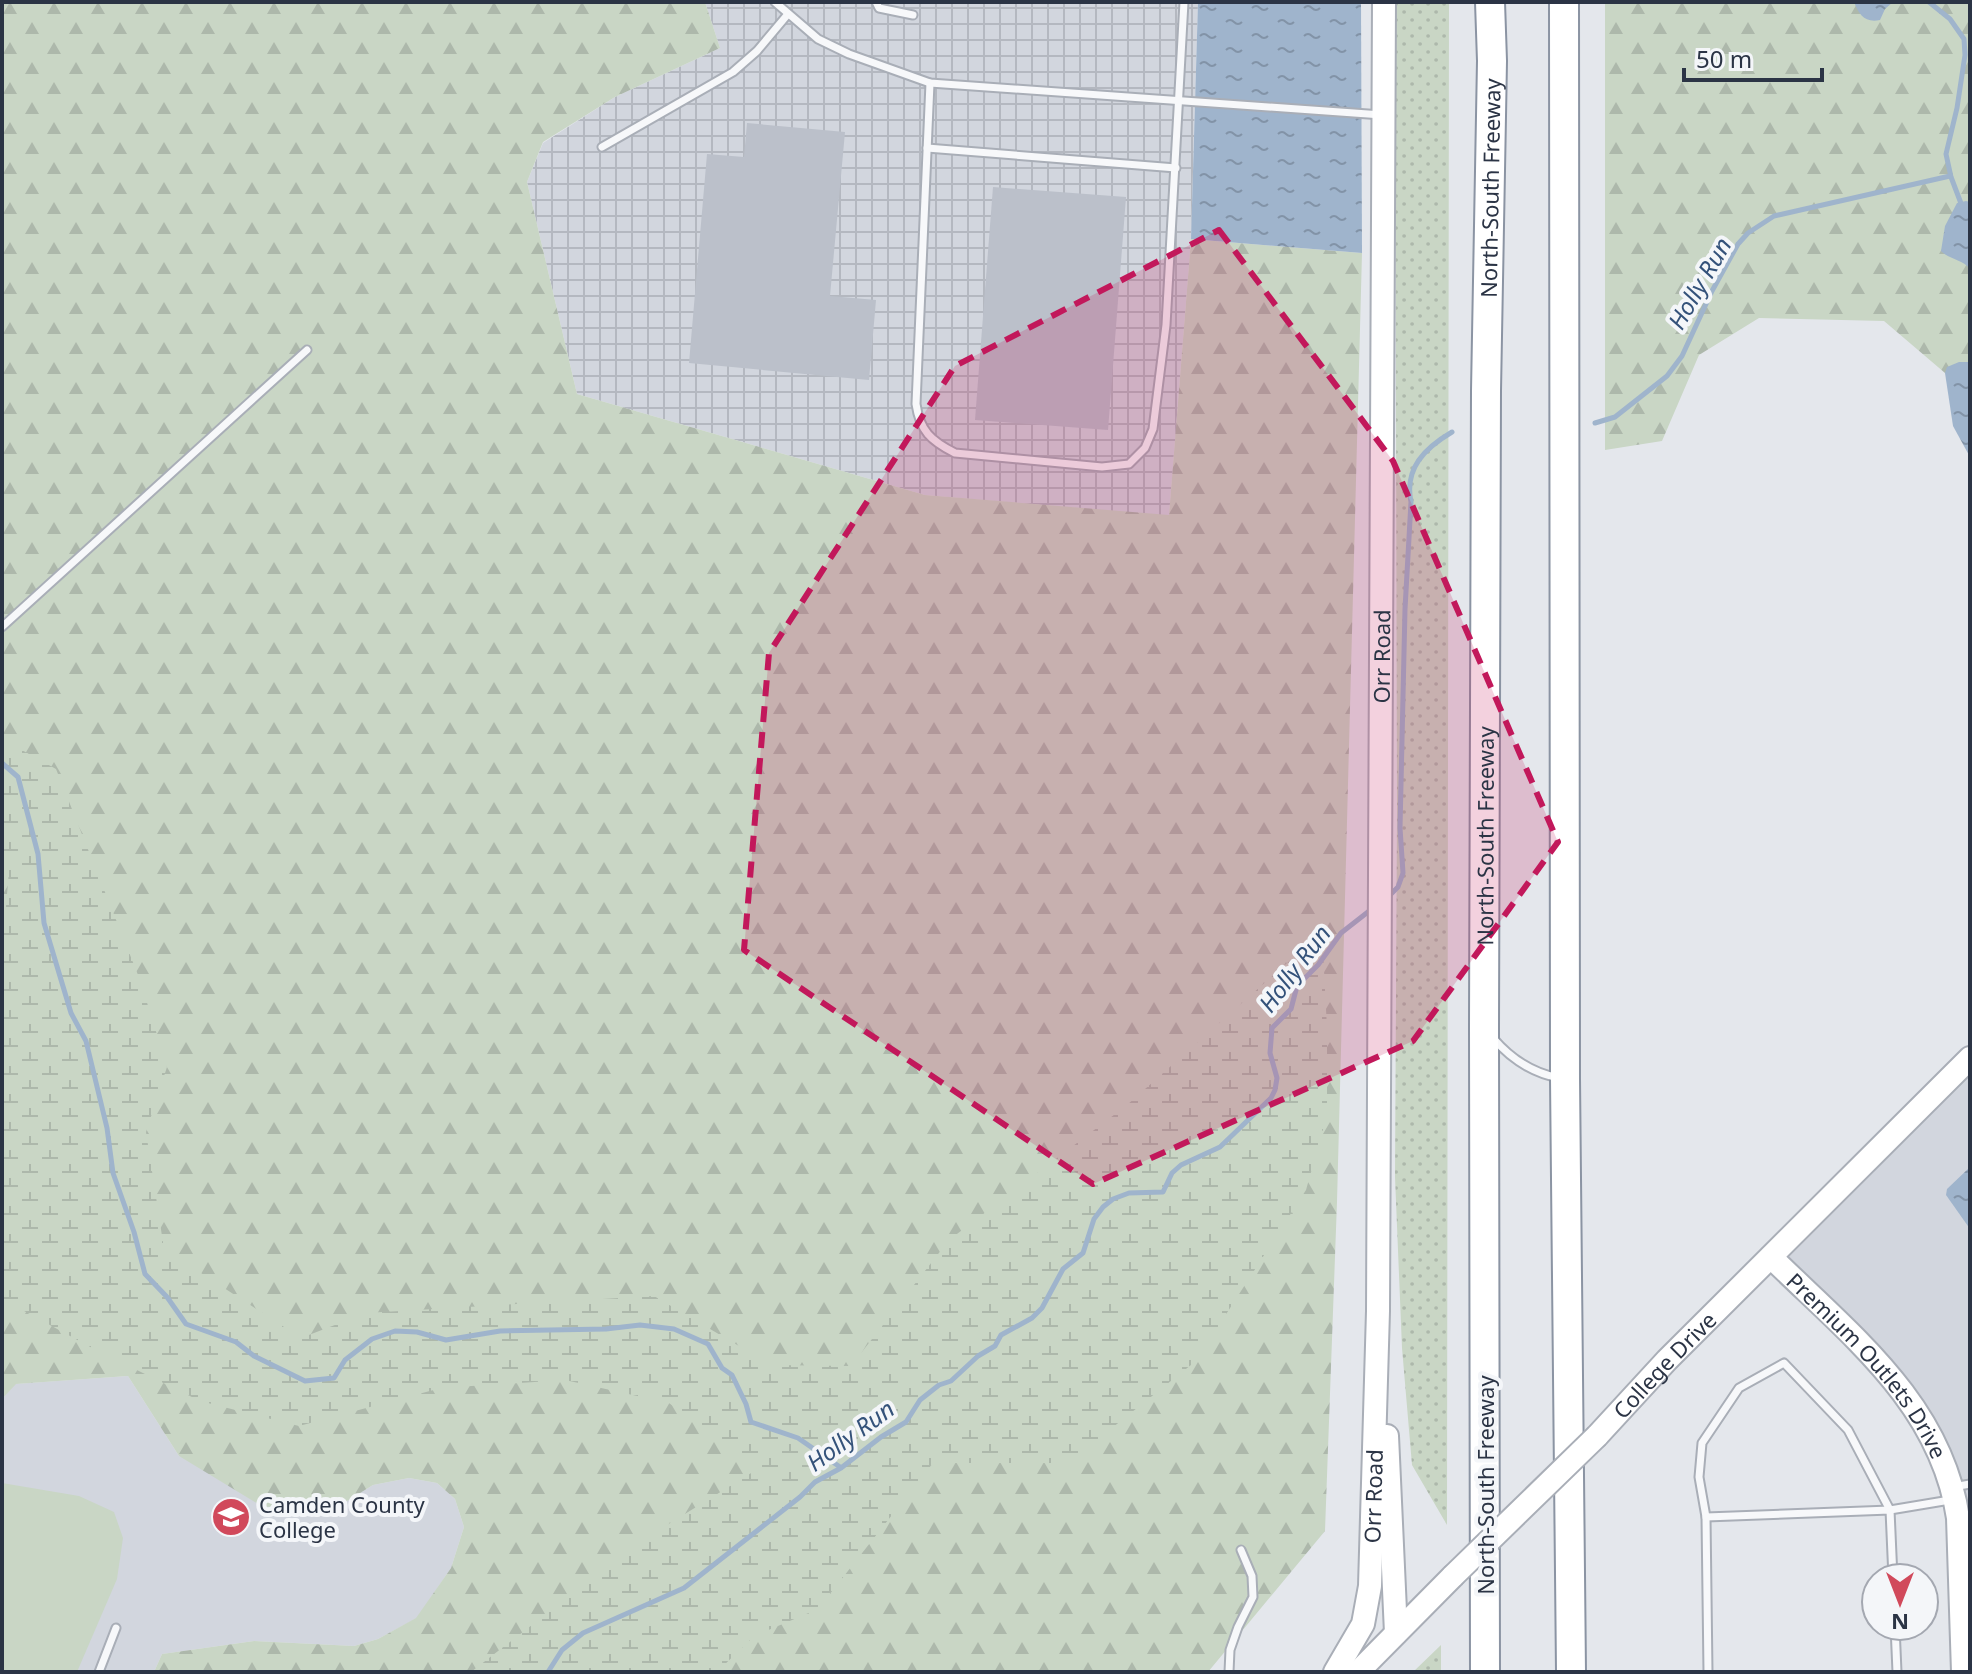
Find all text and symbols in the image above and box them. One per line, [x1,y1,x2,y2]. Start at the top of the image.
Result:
scale bar [1684,32,1822,82]
text: 50 m [1696,42,1752,75]
street label: North-South Freeway [1473,77,1507,298]
water label: Holly Run [1659,231,1739,335]
street label: Orr Road [1366,609,1396,703]
street label: North-South Freeway [1469,725,1500,946]
water label: Holly Run [1250,918,1338,1018]
street label: Premium Outlets Drive [1781,1266,1954,1463]
street label: College Drive [1606,1305,1722,1425]
street label: North-South Freeway [1470,1375,1500,1595]
water label: Holly Run [799,1392,901,1478]
street label: Orr Road [1356,1449,1389,1544]
place label: Camden County College [259,1489,425,1544]
school or university icon: Camden County College [210,1496,252,1538]
north arrow [1860,1562,1940,1642]
text: N [1891,1608,1909,1638]

